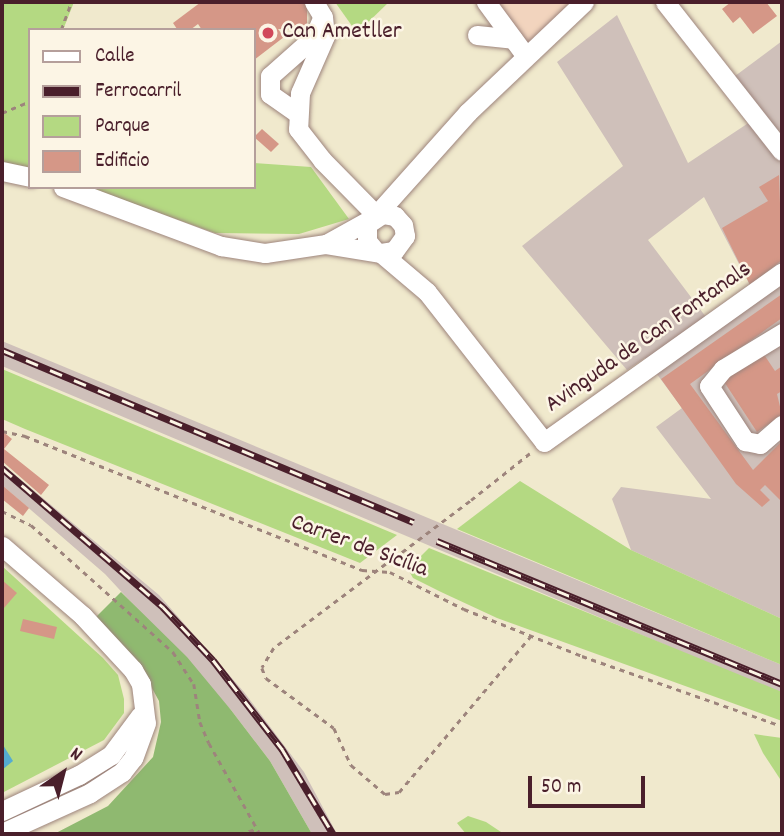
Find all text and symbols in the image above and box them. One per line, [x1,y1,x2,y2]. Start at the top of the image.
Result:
place label: Can Ametller [282,19,402,47]
marker: Can Ametller [260,25,276,41]
legend [28,28,256,189]
text: Calle [95,42,134,72]
text: Ferrocarril [95,77,181,107]
text: Parque [95,112,150,142]
text: Edificio [95,147,150,177]
street label: Avinguda de Can Fontanals [540,256,758,420]
street label: Carrer de Sicília [287,509,431,585]
north arrow [28,738,98,808]
text: N [64,742,87,769]
scale bar [532,762,649,806]
text: 50 m [541,773,581,803]

